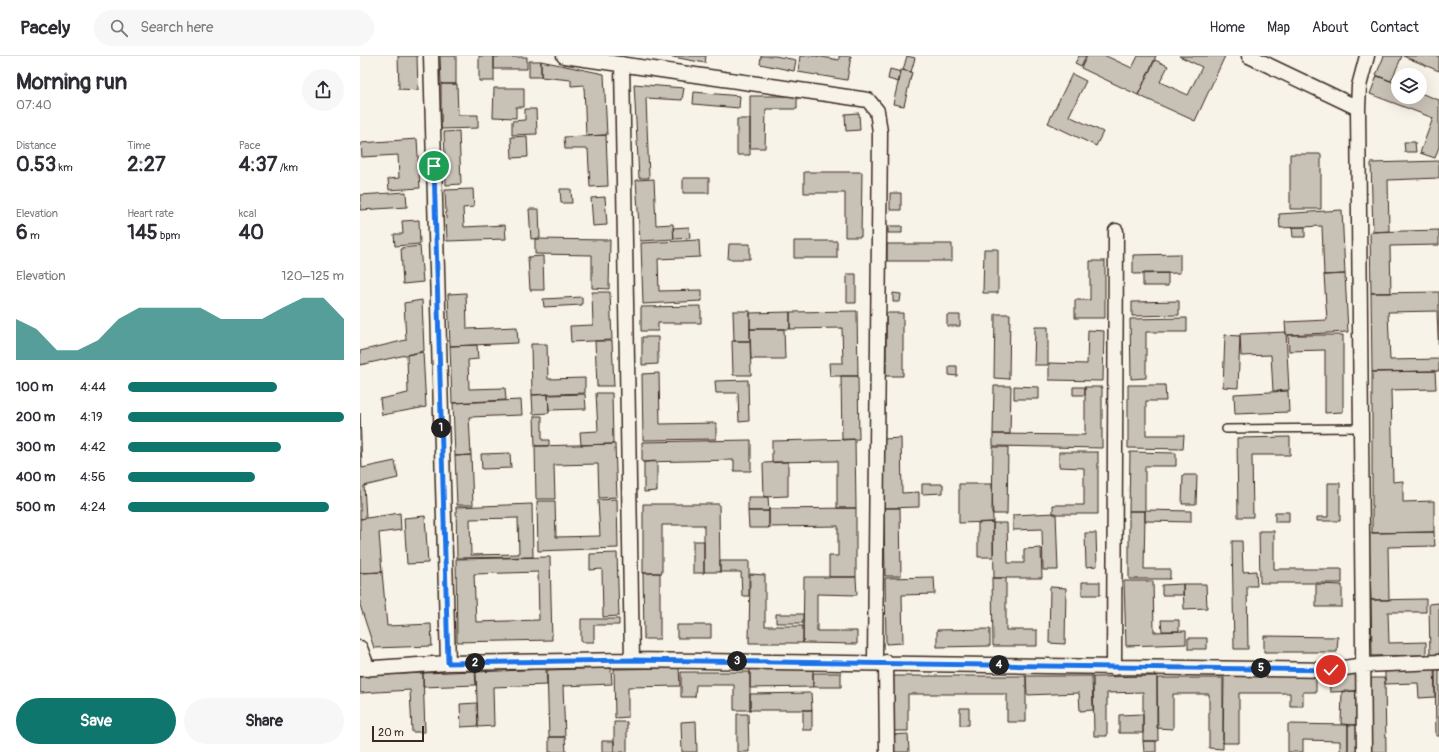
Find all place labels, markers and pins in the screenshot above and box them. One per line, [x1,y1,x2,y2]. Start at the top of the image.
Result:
pin [417,149,451,183]
pin: 1 [431,418,451,438]
pin: 3 [727,651,747,671]
pin: 2 [465,653,485,673]
pin [1314,653,1348,687]
pin: 4 [989,655,1009,675]
pin: 5 [1251,658,1271,678]

